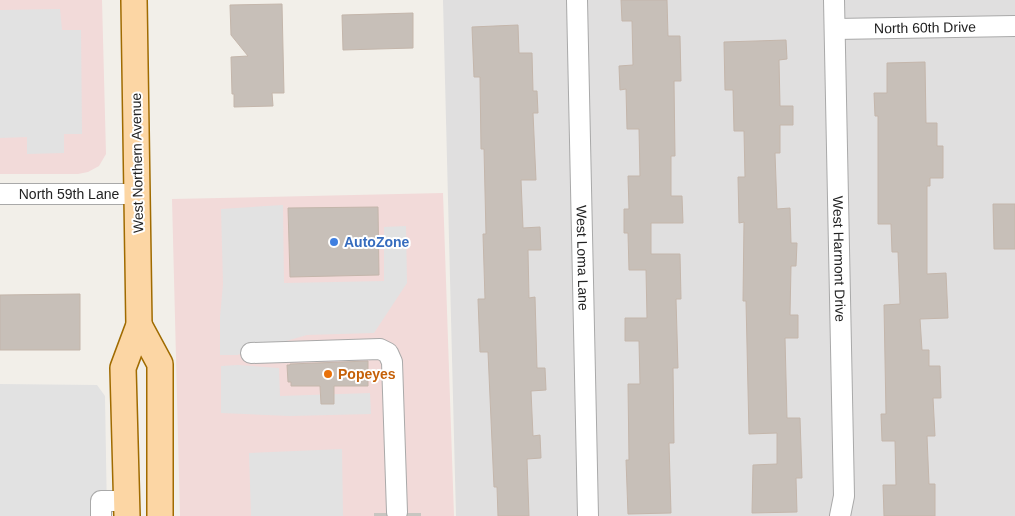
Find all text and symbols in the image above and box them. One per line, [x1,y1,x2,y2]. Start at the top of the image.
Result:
street label: North 60th Drive [874,19,976,36]
street label: West Northern Avenue [128,92,146,233]
street label: North 59th Lane [19,186,119,202]
street label: West Harmont Drive [830,196,848,322]
street label: West Loma Lane [573,205,592,311]
place label: AutoZone [344,234,410,250]
marker: AutoZone [328,236,340,248]
place label: Popeyes [338,366,396,382]
marker: Popeyes [322,368,334,380]

